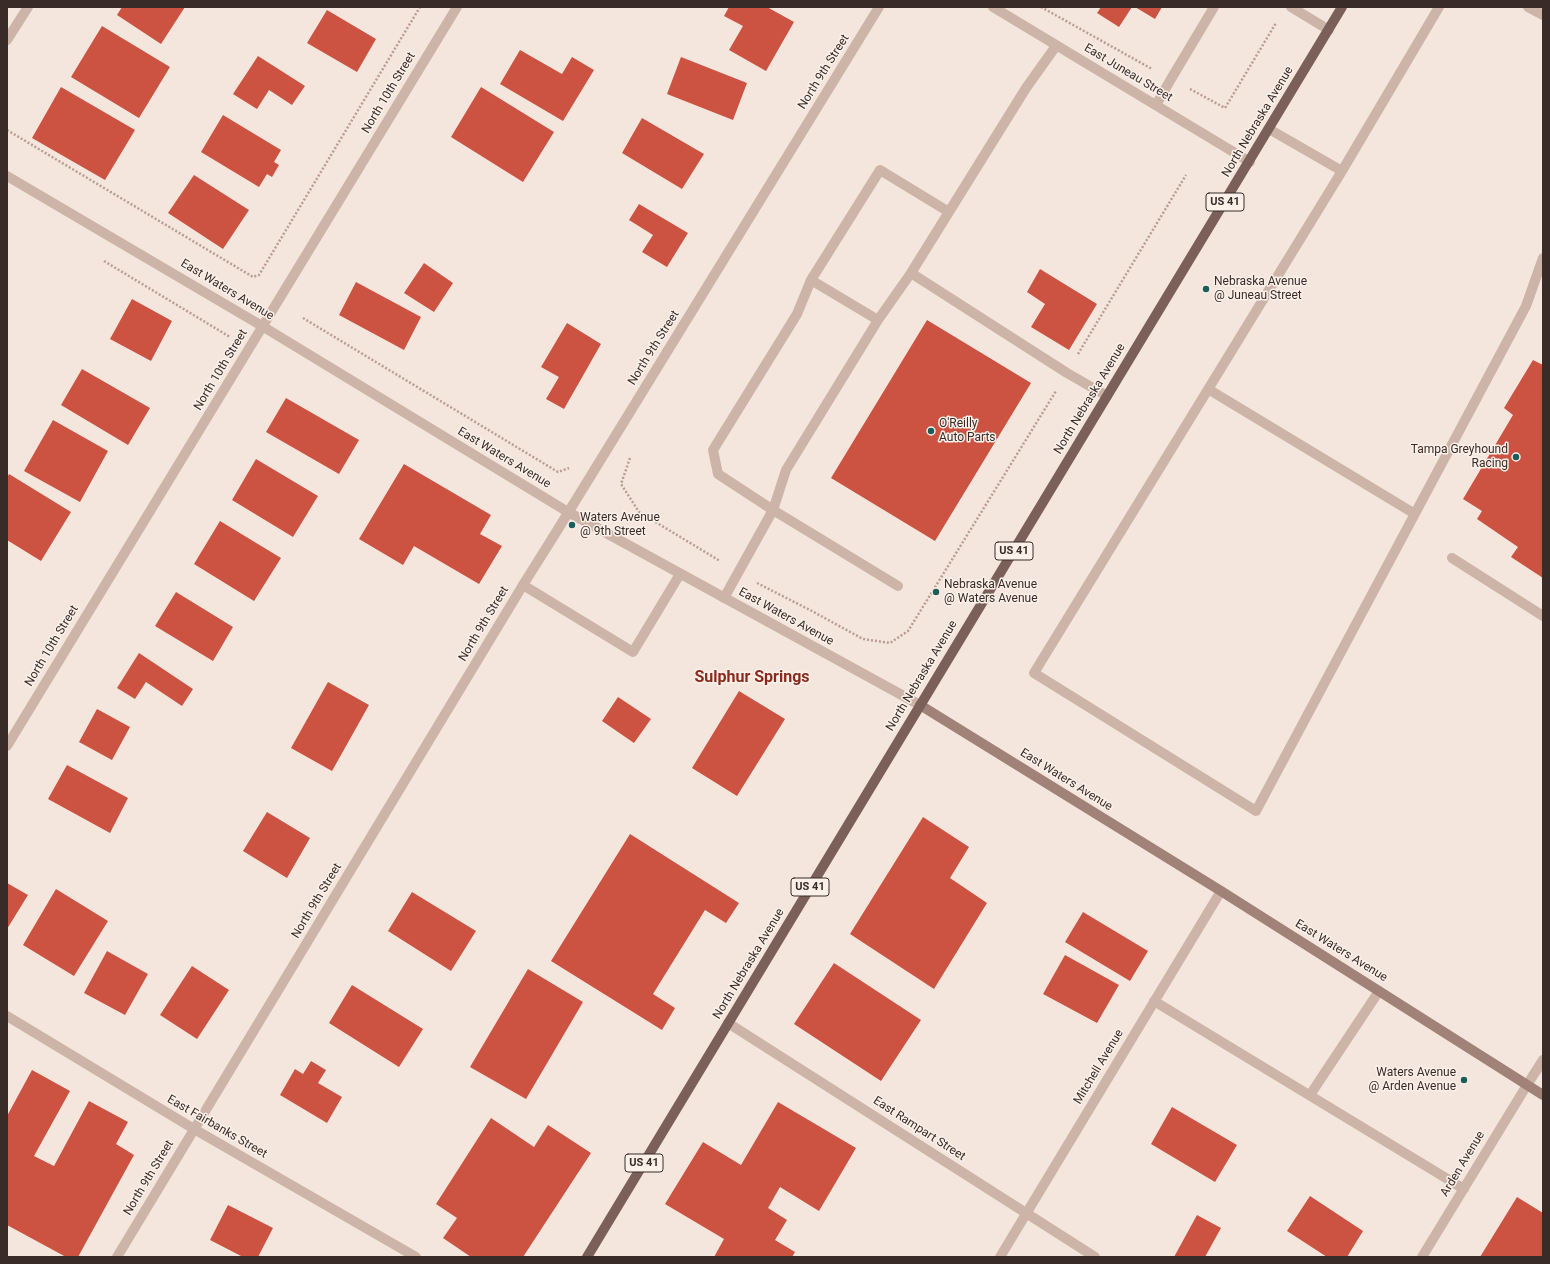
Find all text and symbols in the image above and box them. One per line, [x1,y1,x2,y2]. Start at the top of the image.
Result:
street label: North 9th Street [795,32,853,112]
street label: East Juneau Street [1081,41,1175,105]
street label: North 10th Street [359,50,419,136]
street label: North Nebraska Avenue [1219,64,1297,180]
road number: US 41 [1206,193,1244,211]
street label: East Waters Avenue [178,256,276,324]
place label: Nebraska Avenue @ Juneau Street [1214,275,1307,303]
marker: Nebraska Avenue @ Juneau Street [1201,284,1211,294]
street label: North 9th Street [625,308,683,388]
street label: North 10th Street [191,327,251,413]
street label: North Nebraska Avenue [1051,341,1129,457]
place label: O'Reilly Auto Parts [939,417,996,445]
street label: East Waters Avenue [455,424,553,492]
marker: O'Reilly Auto Parts [926,426,936,436]
place label: Tampa Greyhound Racing [1411,443,1508,471]
marker: Tampa Greyhound Racing [1511,452,1521,462]
place label: Waters Avenue @ 9th Street [580,511,660,539]
marker: Waters Avenue @ 9th Street [567,520,577,530]
road number: US 41 [995,542,1033,560]
place label: Nebraska Avenue @ Waters Avenue [944,578,1037,606]
street label: North 9th Street [456,584,512,664]
street label: East Waters Avenue [736,585,836,649]
marker: Nebraska Avenue @ Waters Avenue [931,587,941,597]
street label: North 10th Street [22,603,82,689]
street label: North Nebraska Avenue [883,618,961,734]
district label: Sulphur Springs [694,668,810,688]
street label: East Waters Avenue [1017,746,1115,814]
street label: North 9th Street [289,861,345,941]
road number: US 41 [791,878,829,896]
street label: North Nebraska Avenue [710,906,788,1022]
street label: East Waters Avenue [1292,917,1390,985]
street label: Mitchell Avenue [1071,1027,1127,1107]
place label: Waters Avenue @ Arden Avenue [1368,1066,1456,1094]
marker: Waters Avenue @ Arden Avenue [1459,1075,1469,1085]
street label: East Fairbanks Street [164,1092,270,1162]
street label: East Rampart Street [870,1094,968,1164]
street label: Arden Avenue [1438,1129,1488,1199]
street label: North 9th Street [121,1138,177,1218]
road number: US 41 [625,1154,663,1172]

